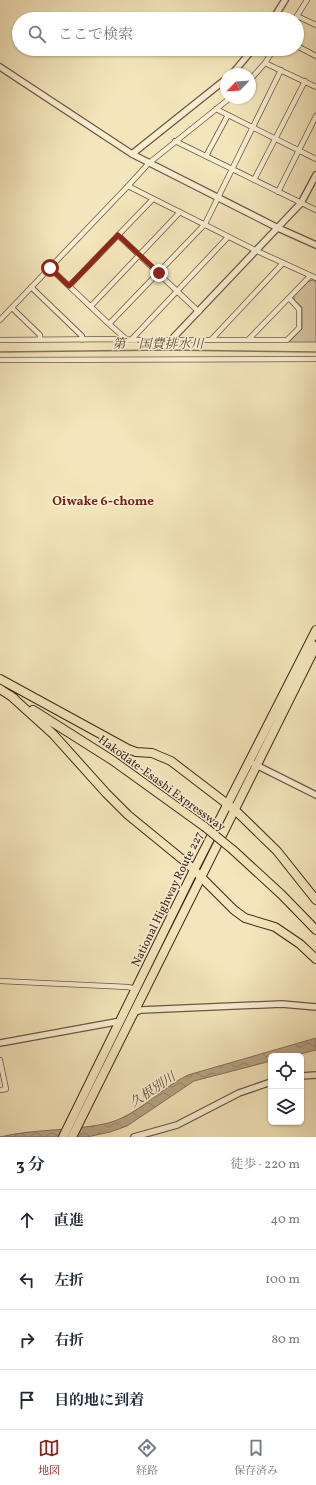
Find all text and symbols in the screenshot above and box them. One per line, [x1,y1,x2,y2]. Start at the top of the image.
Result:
search box [12,12,304,56]
icon: search [26,23,48,45]
text: ここで検索 [58,25,133,46]
north arrow [220,68,256,104]
route start [41,259,59,277]
route end [150,264,168,282]
water label: 第一国費排水川 [112,336,205,354]
district label: Oiwake 6-chome [52,493,154,511]
street label: Hakodate-Esashi Expressway [94,732,229,836]
street label: National Highway Route 227 [128,829,208,970]
map controls [268,1053,304,1125]
button: locate [268,1053,304,1089]
water label: 久根別川 [127,1068,181,1113]
button: layers [268,1089,304,1125]
text: 3 分 [16,1154,45,1177]
text: 徒歩 · 220 m [231,1156,300,1174]
icon: ahead [16,1209,38,1231]
text: 直進 [54,1211,84,1232]
text: 40 m [271,1211,300,1229]
icon: left [16,1269,38,1291]
text: 左折 [54,1271,84,1292]
text: 100 m [265,1271,300,1289]
icon: right [16,1329,38,1351]
text: 右折 [54,1331,84,1352]
text: 80 m [271,1331,300,1349]
icon: arrive [16,1389,38,1411]
text: 目的地に到着 [54,1391,144,1412]
tab: 地図 [38,1437,60,1479]
tab: 経路 [136,1437,158,1479]
tab: 保存済み [234,1437,278,1479]

